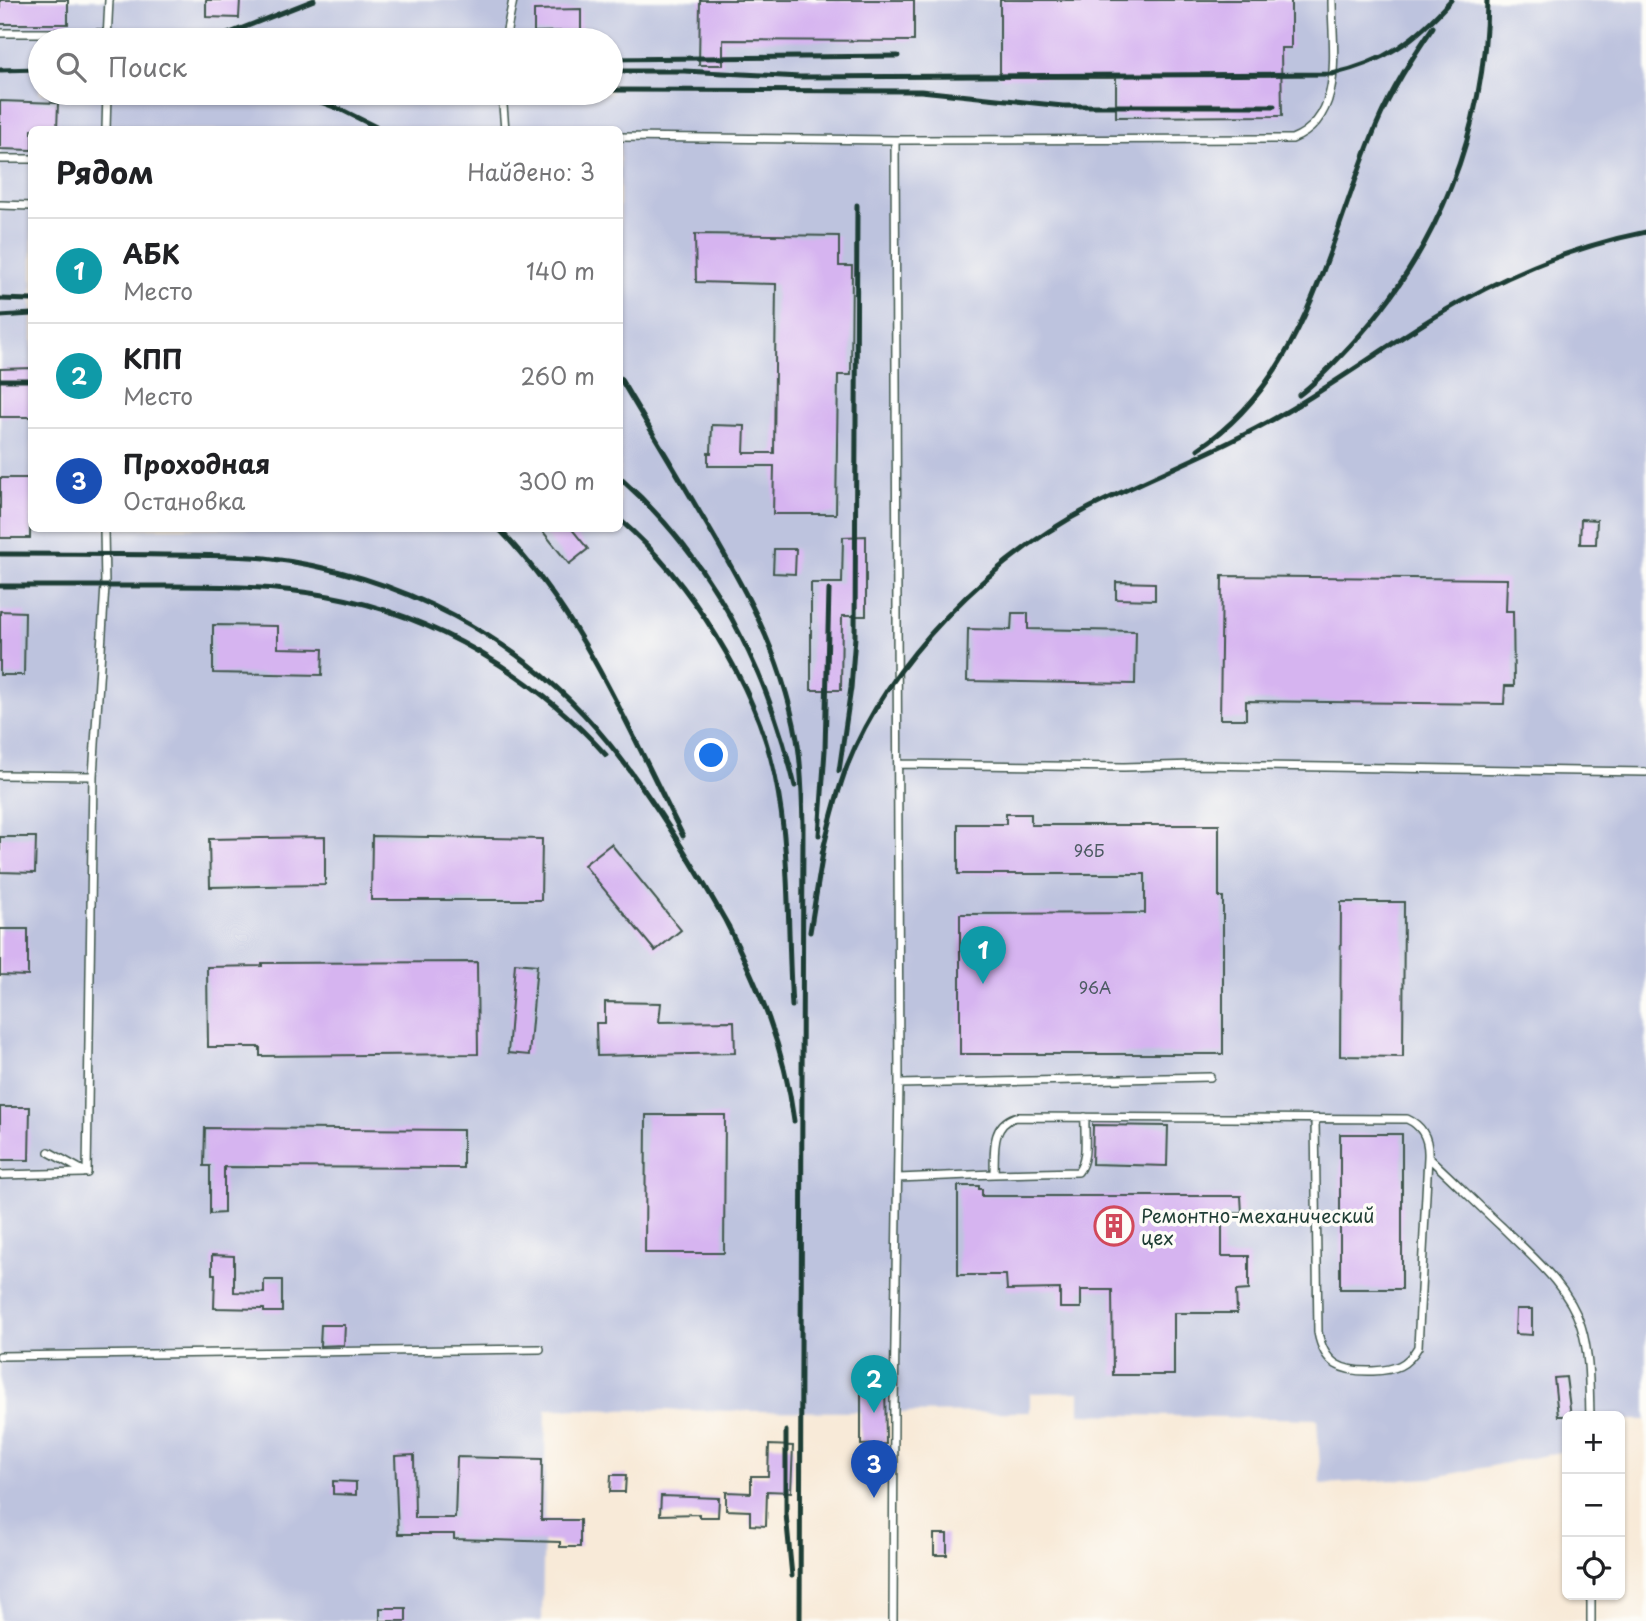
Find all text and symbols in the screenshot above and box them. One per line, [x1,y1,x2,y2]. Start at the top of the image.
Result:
search box [28,28,623,105]
text: Поиск [108,47,187,86]
icon: search [52,48,90,86]
text: Рядом [56,149,154,194]
text: Найдено: 3 [467,154,595,189]
text: АБК [123,234,180,273]
text: 1 [74,253,85,288]
text: 140 m [526,253,595,288]
text: Место [123,273,193,308]
text: КПП [123,339,183,378]
text: 2 [71,358,87,393]
text: 260 m [520,358,595,393]
text: Место [123,378,193,413]
text: Проходная [123,444,270,483]
text: 3 [71,463,87,498]
text: 300 m [518,463,595,498]
text: Остановка [123,483,245,518]
your location [694,738,728,772]
house number: 96Б [1074,838,1104,862]
pin: 1 [960,926,1006,984]
house number: 96А [1079,975,1111,999]
place label: Ремонтно-механический цех [1141,1201,1375,1251]
building icon: Ремонтно-механический цех [1093,1205,1135,1247]
pin: 2 [851,1355,897,1413]
map controls [1562,1411,1625,1600]
button: + [1562,1411,1625,1474]
pin: 3 [851,1440,897,1498]
button: − [1562,1474,1625,1537]
button: locate [1562,1537,1625,1600]

